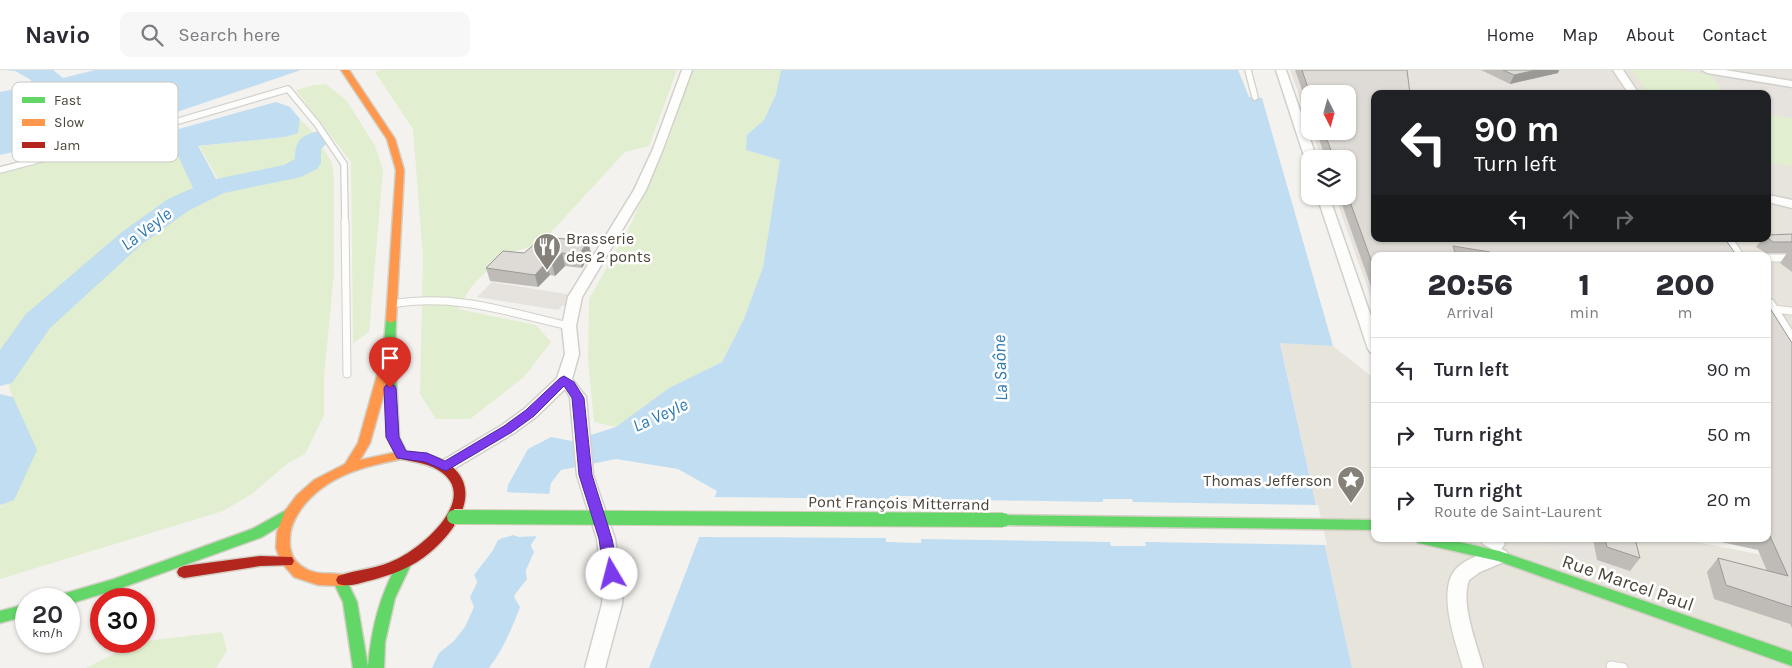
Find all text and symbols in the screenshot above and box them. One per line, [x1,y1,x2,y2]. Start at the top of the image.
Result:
search box [120,12,470,57]
text: Navio [25,21,90,49]
icon: search [138,21,166,49]
text: Search here [178,24,280,46]
text: Home [1486,24,1534,46]
text: Map [1562,24,1598,46]
text: About [1626,24,1675,46]
text: Contact [1703,24,1767,46]
legend [12,82,178,162]
north arrow [1301,85,1356,140]
map controls [1301,85,1356,205]
text: Fast [54,92,81,109]
text: 90 m [1474,109,1560,150]
icon: left [1391,110,1456,175]
text: Slow [54,114,84,131]
text: Jam [54,137,80,154]
button: layers [1301,150,1356,205]
text: Turn left [1474,151,1557,177]
water label: La Veyle [116,203,176,255]
icon: left [1504,205,1532,233]
icon: ahead [1557,205,1585,233]
icon: right [1610,205,1638,233]
place label: Brasserie des 2 ponts [566,229,651,266]
restaurant icon: Brasserie des 2 ponts [532,232,562,271]
text: 20:56 [1427,267,1513,303]
text: 1 [1578,267,1590,303]
text: 200 [1655,267,1715,303]
text: Arrival [1447,303,1494,322]
text: min [1569,303,1599,322]
text: m [1677,303,1692,322]
water label: La Saône [988,334,1012,402]
pin [369,337,411,388]
icon: arrive [376,344,404,372]
icon: left [1391,356,1419,384]
text: Turn left [1434,359,1509,381]
text: 90 m [1706,359,1751,381]
water label: La Veyle [629,393,691,437]
icon: right [1391,421,1419,449]
text: Turn right [1434,424,1523,446]
text: 50 m [1707,424,1751,446]
place icon: Thomas Jefferson [1336,465,1366,504]
place label: Thomas Jefferson [1203,471,1332,490]
text: Turn right [1434,480,1523,502]
icon: right [1391,486,1419,514]
text: 20 m [1706,489,1751,511]
street label: Pont François Mitterrand [808,492,990,514]
text: Route de Saint-Laurent [1434,502,1602,521]
position arrow [585,547,637,599]
street label: Rue Marcel Paul [1559,550,1697,616]
speed limit sign: 30 [90,588,155,653]
text: 20 [32,600,63,629]
text: km/h [32,626,63,640]

